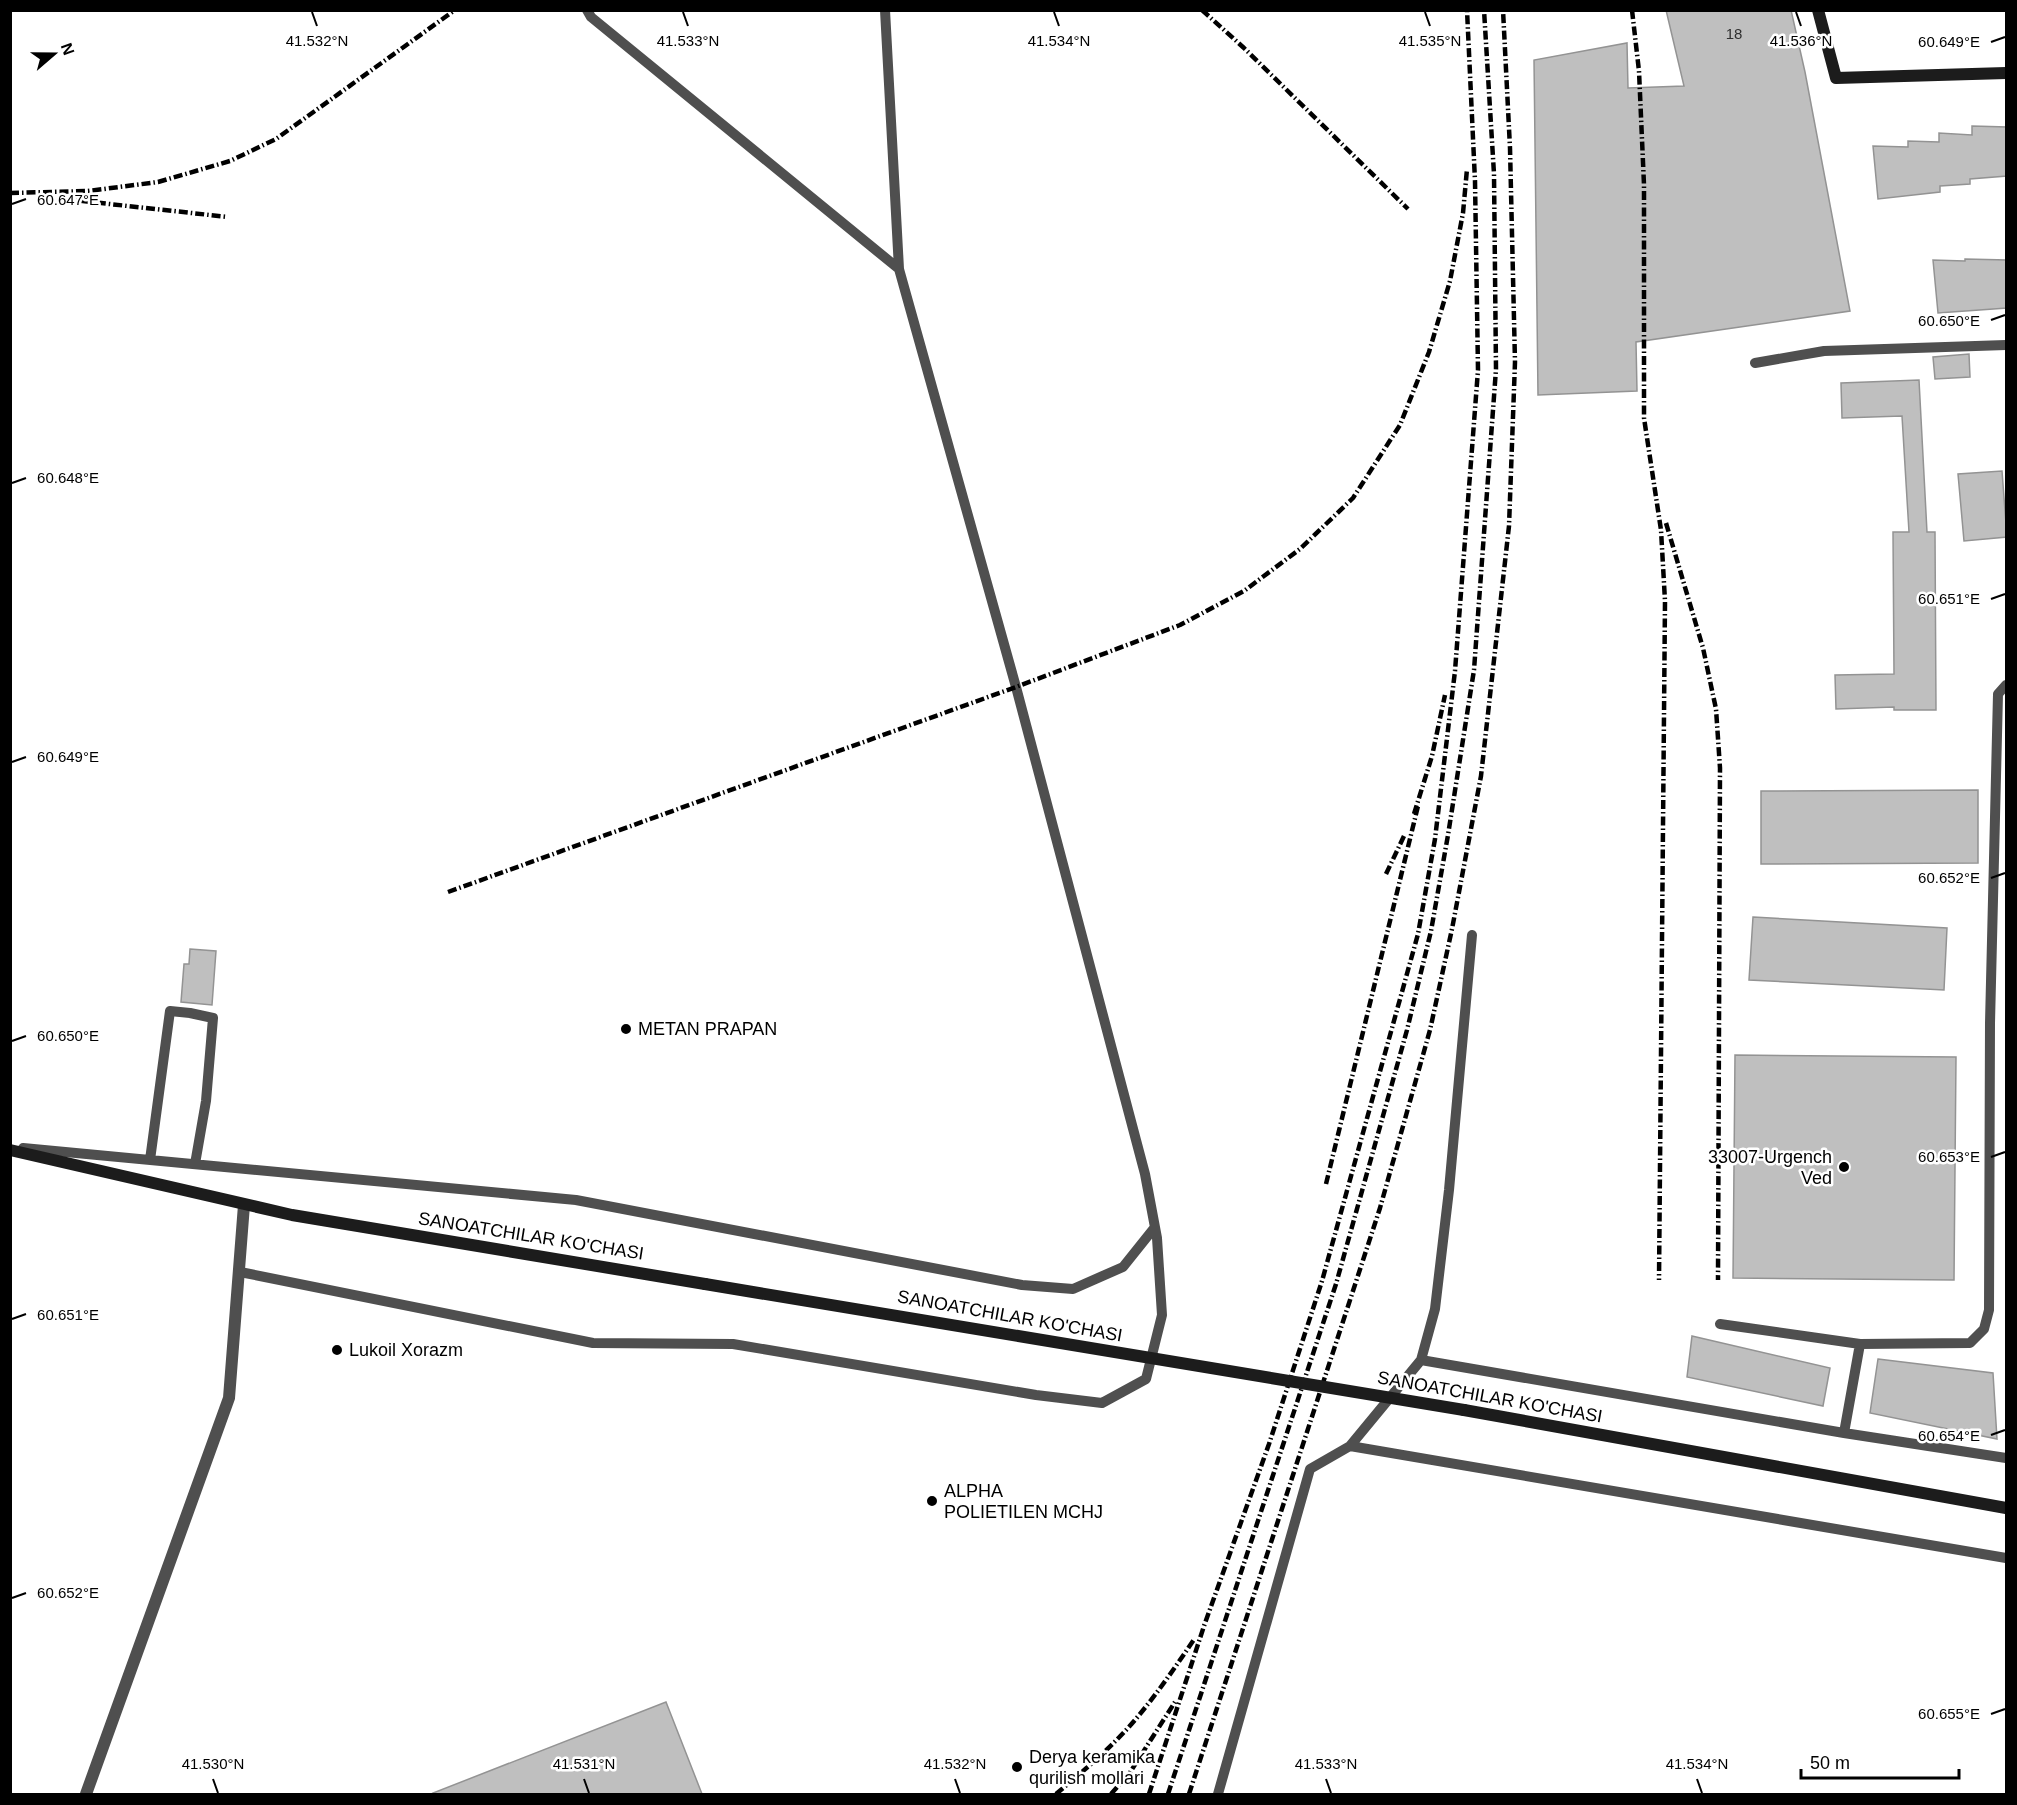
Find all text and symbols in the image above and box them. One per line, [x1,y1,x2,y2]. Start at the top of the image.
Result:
north arrow [24,24,84,84]
house number: 18 [1726,25,1742,42]
text: 41.532°N [286,32,348,49]
text: 41.533°N [657,32,719,49]
text: 41.534°N [1028,32,1090,49]
text: 41.535°N [1399,32,1461,49]
text: 41.536°N [1770,32,1832,49]
text: 60.649°E [1918,33,1980,50]
text: N [58,41,78,57]
text: 60.647°E [37,191,99,208]
text: 60.650°E [1918,312,1980,329]
text: 60.648°E [37,469,99,486]
text: 60.651°E [1918,590,1980,607]
text: 60.649°E [37,748,99,765]
text: 60.652°E [1918,869,1980,886]
place label: METAN PRAPAN [638,1019,777,1039]
marker: METAN PRAPAN [619,1022,633,1036]
text: 60.650°E [37,1027,99,1044]
place label: 33007-Urgench Ved [1708,1147,1832,1188]
text: 60.653°E [1918,1148,1980,1165]
marker: 33007-Urgench Ved [1837,1160,1851,1174]
street label: SANOATCHILAR KO'CHASI [417,1208,645,1264]
street label: SANOATCHILAR KO'CHASI [896,1286,1124,1346]
text: 60.651°E [37,1306,99,1323]
place label: Lukoil Xorazm [349,1340,463,1360]
marker: Lukoil Xorazm [330,1343,344,1357]
street label: SANOATCHILAR KO'CHASI [1376,1367,1604,1427]
text: 60.654°E [1918,1427,1980,1444]
place label: ALPHA POLIETILEN MCHJ [944,1481,1103,1522]
marker: ALPHA POLIETILEN MCHJ [925,1494,939,1508]
text: 60.652°E [37,1584,99,1601]
text: 60.655°E [1918,1705,1980,1722]
scale bar [1801,1742,1958,1780]
place label: Derya keramika qurilish mollari [1029,1747,1156,1788]
text: 50 m [1810,1753,1850,1773]
text: 41.530°N [182,1755,244,1772]
text: 41.531°N [553,1755,615,1772]
text: 41.532°N [924,1755,986,1772]
text: 41.533°N [1295,1755,1357,1772]
text: 41.534°N [1666,1755,1728,1772]
marker: Derya keramika qurilish mollari [1010,1760,1024,1774]

